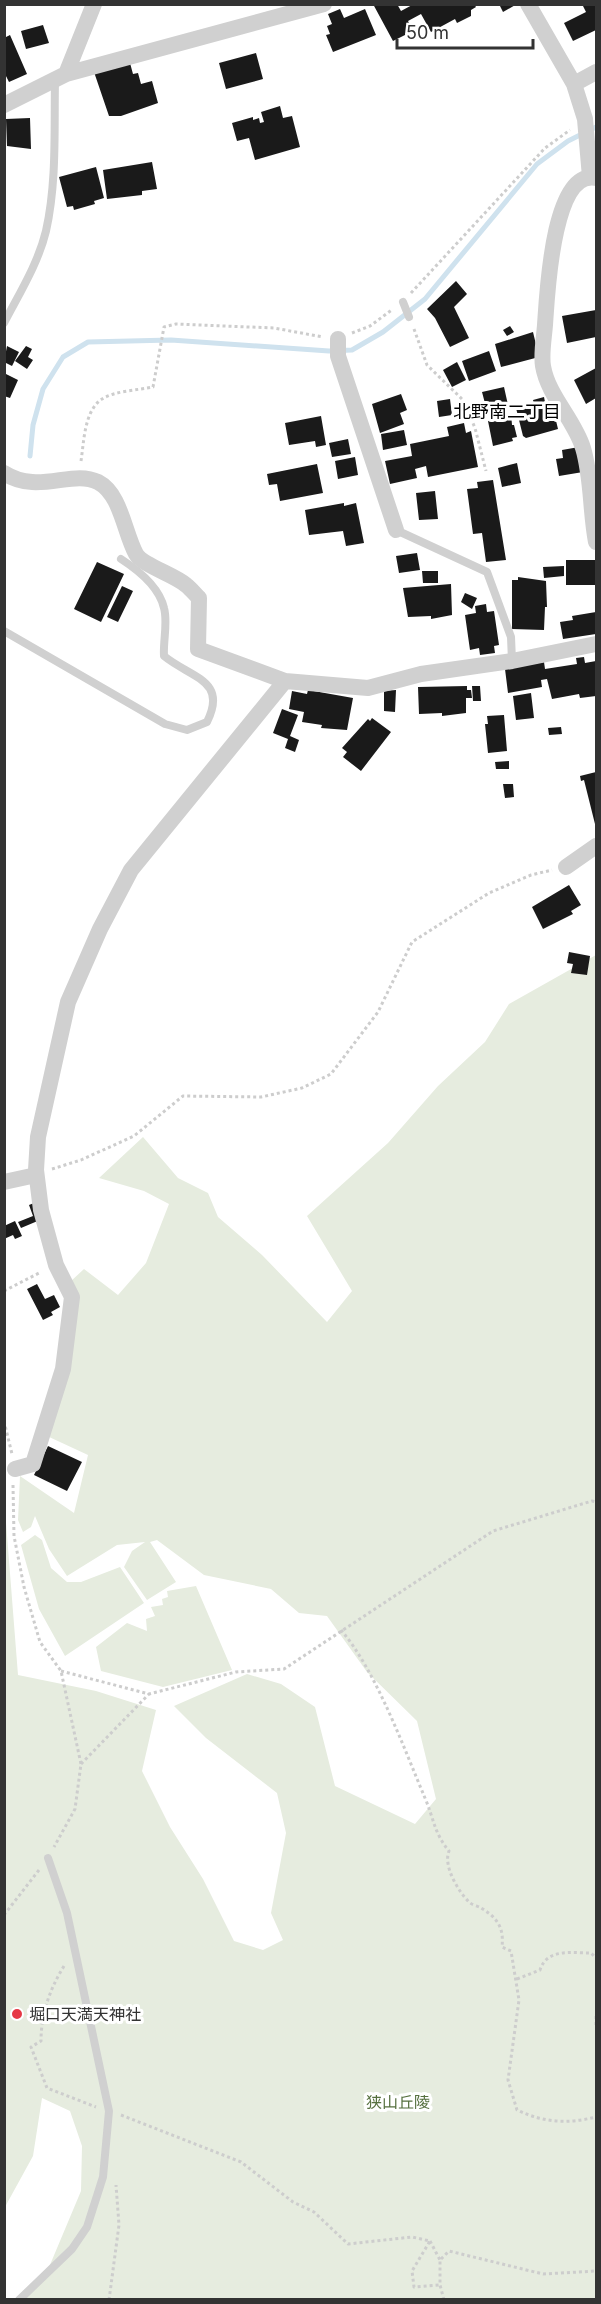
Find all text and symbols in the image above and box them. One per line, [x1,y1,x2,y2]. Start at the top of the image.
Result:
scale bar [397,12,534,50]
text: 50 m [406,22,449,43]
district label: 北野南二丁目 [453,401,561,422]
place label: 堀口天満天神社 [29,2004,141,2024]
marker: 堀口天満天神社 [10,2007,24,2021]
park label: 狭山丘陵 [366,2092,430,2112]

